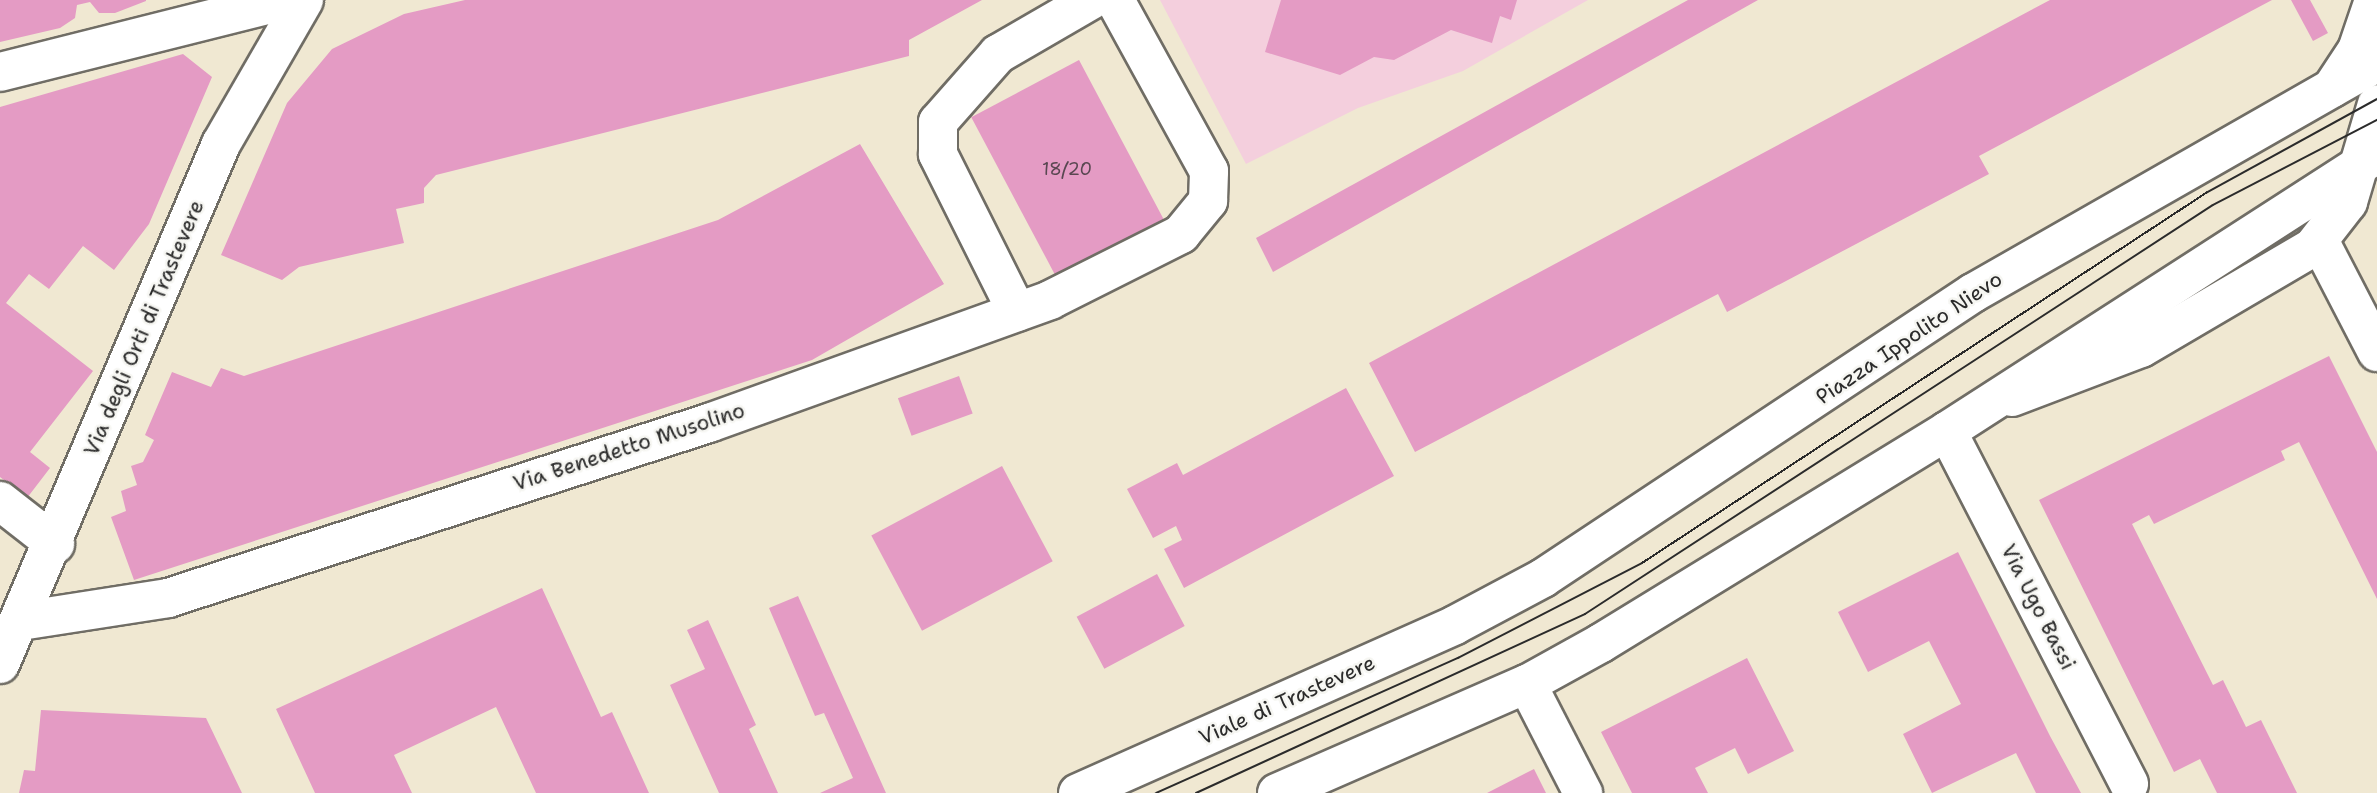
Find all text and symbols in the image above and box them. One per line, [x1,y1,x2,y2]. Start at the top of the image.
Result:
house number: 18/20 [1042,158,1092,180]
street label: Via degli Orti di Trastevere [79,196,209,460]
street label: Piazza Ippolito Nievo [1811,266,2007,410]
street label: Via Benedetto Musolino [510,398,748,496]
street label: Via Ugo Bassi [1996,540,2080,674]
street label: Viale di Trastevere [1195,650,1379,750]

